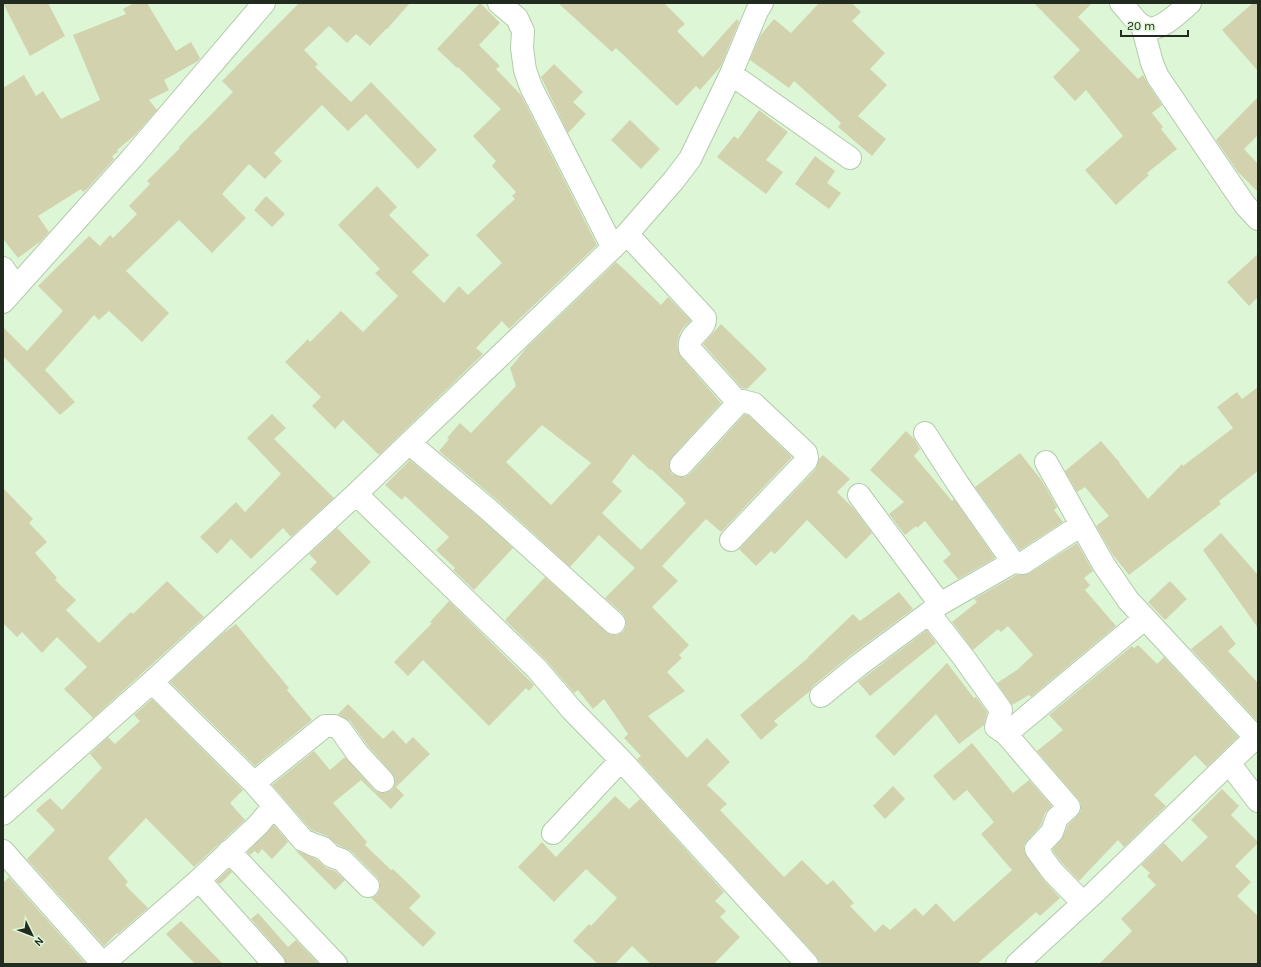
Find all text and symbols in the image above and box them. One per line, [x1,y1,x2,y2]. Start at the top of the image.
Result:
scale bar [1121,12,1188,38]
text: 20 m [1127,19,1155,33]
north arrow [12,915,52,955]
text: N [32,934,46,949]

